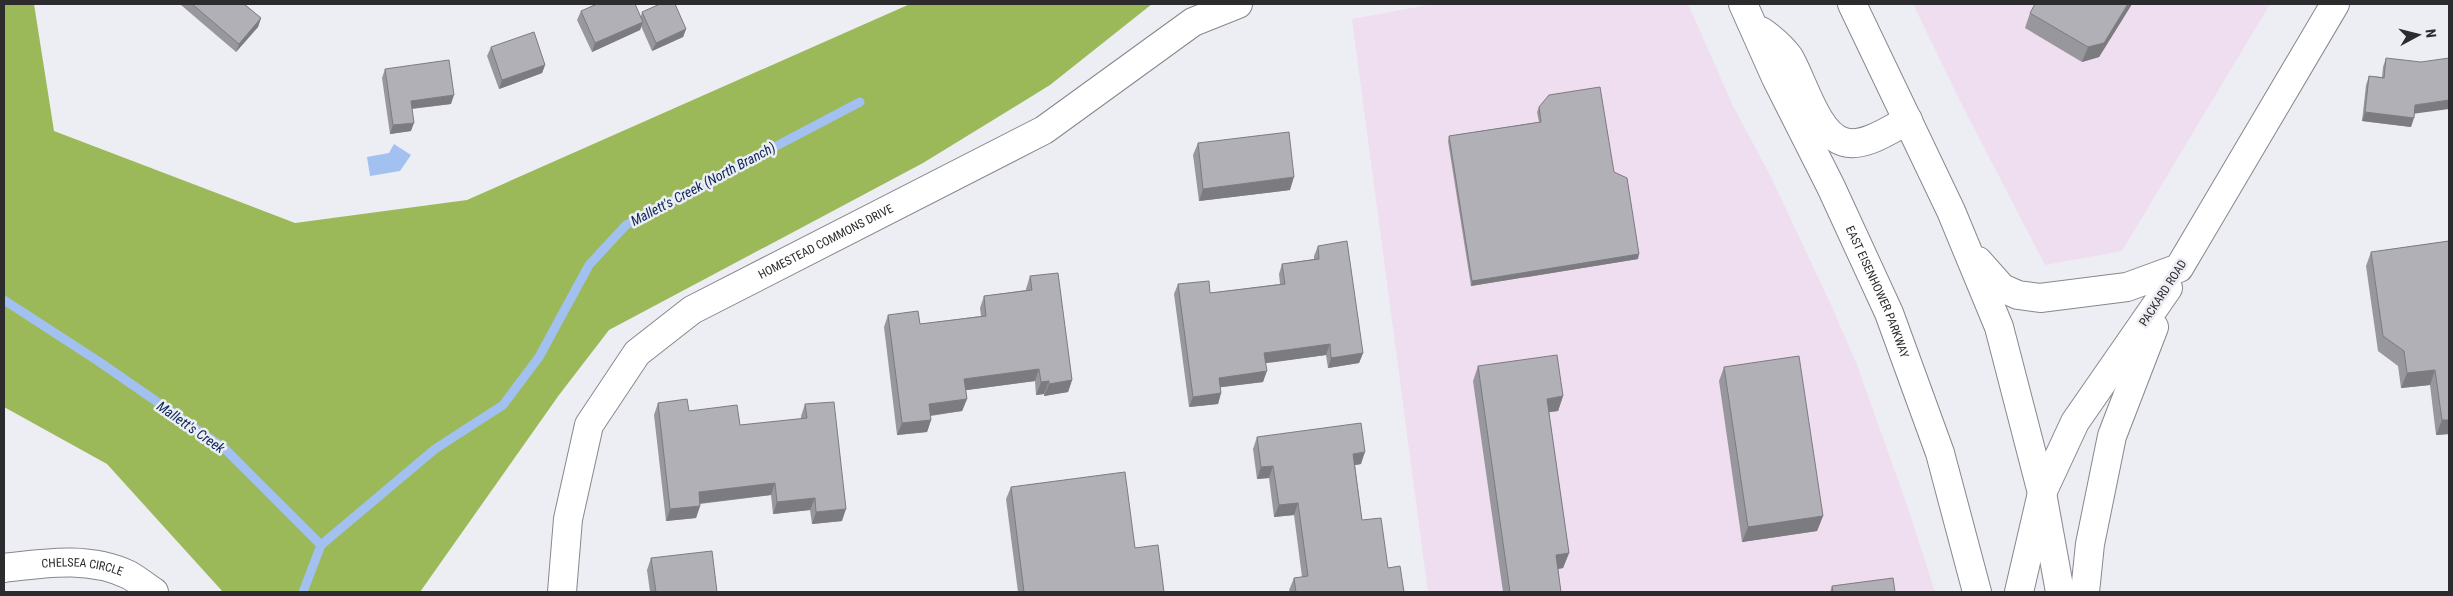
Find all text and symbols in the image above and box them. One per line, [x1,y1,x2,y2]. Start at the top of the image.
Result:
north arrow [2393,10,2443,60]
text: N [2422,28,2439,39]
water label: Mallett's Creek (North Branch) [628,139,779,230]
street label: HOMESTEAD COMMONS DRIVE [756,201,895,282]
street label: EAST EISENHOWER PARKWAY [1843,224,1912,361]
street label: PACKARD ROAD [2136,257,2190,329]
water label: Mallett's Creek [154,398,229,457]
street label: CHELSEA CIRCLE [41,555,125,579]

